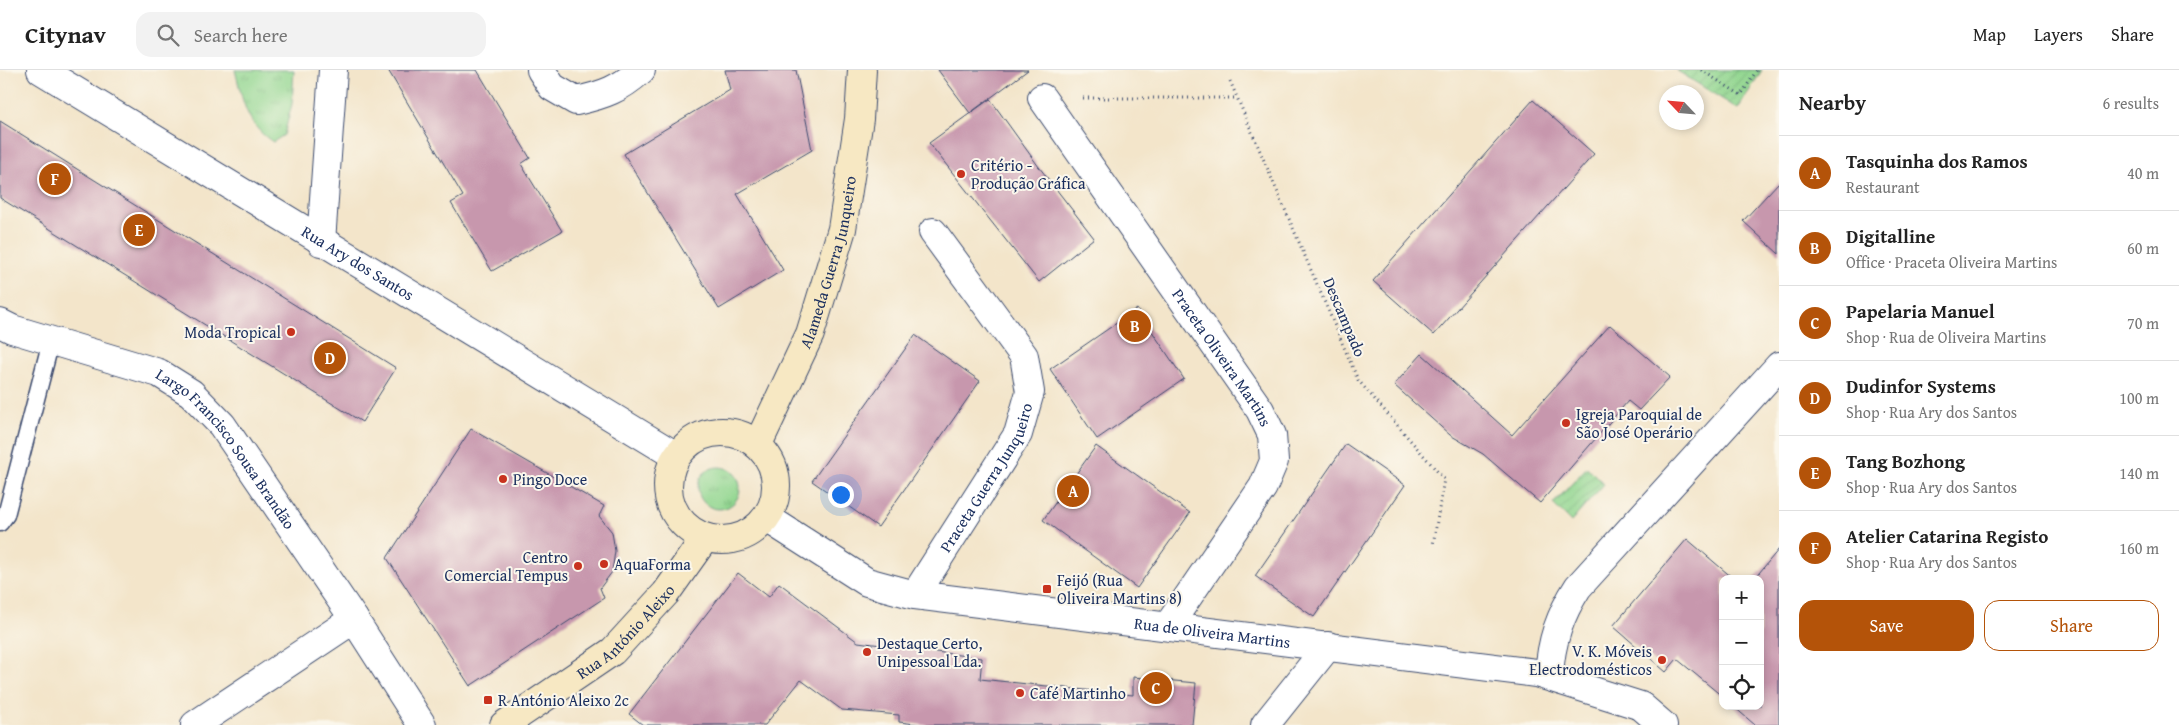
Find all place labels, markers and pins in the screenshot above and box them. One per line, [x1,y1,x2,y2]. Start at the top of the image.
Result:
place label: Critério - Produção Gráfica [971,153,1086,195]
pin: F [39,160,71,198]
marker: Critério - Produção Gráfica [955,168,967,180]
pin: E [123,211,155,249]
pin: B [1119,307,1151,345]
place label: Moda Tropical [184,320,282,344]
marker: Moda Tropical [285,326,297,338]
pin: D [314,339,346,377]
place label: Igreja Paroquial de São José Operário [1576,402,1702,444]
marker: Igreja Paroquial de São José Operário [1560,417,1572,429]
place label: Pingo Doce [513,467,587,491]
pin: A [1057,472,1089,510]
marker: Pingo Doce [497,473,509,485]
place label: Centro Comercial Tempus [444,545,568,587]
place label: AquaForma [614,552,691,576]
marker: AquaForma [598,558,610,570]
marker: Centro Comercial Tempus [572,560,584,572]
place label: Feijó (Rua Oliveira Martins 8) [1057,568,1182,610]
marker: Feijó (Rua Oliveira Martins 8) [1041,583,1053,595]
place label: Destaque Certo, Unipessoal Lda. [877,631,983,673]
place label: V. K. Móveis Electrodomésticos [1529,639,1652,681]
marker: Destaque Certo, Unipessoal Lda. [861,646,873,658]
marker: V. K. Móveis Electrodomésticos [1656,654,1668,666]
pin: C [1140,669,1172,707]
place label: Café Martinho [1030,681,1126,705]
marker: Café Martinho [1014,687,1026,699]
place label: R António Aleixo 2c [498,688,629,712]
marker: R António Aleixo 2c [482,694,494,706]

